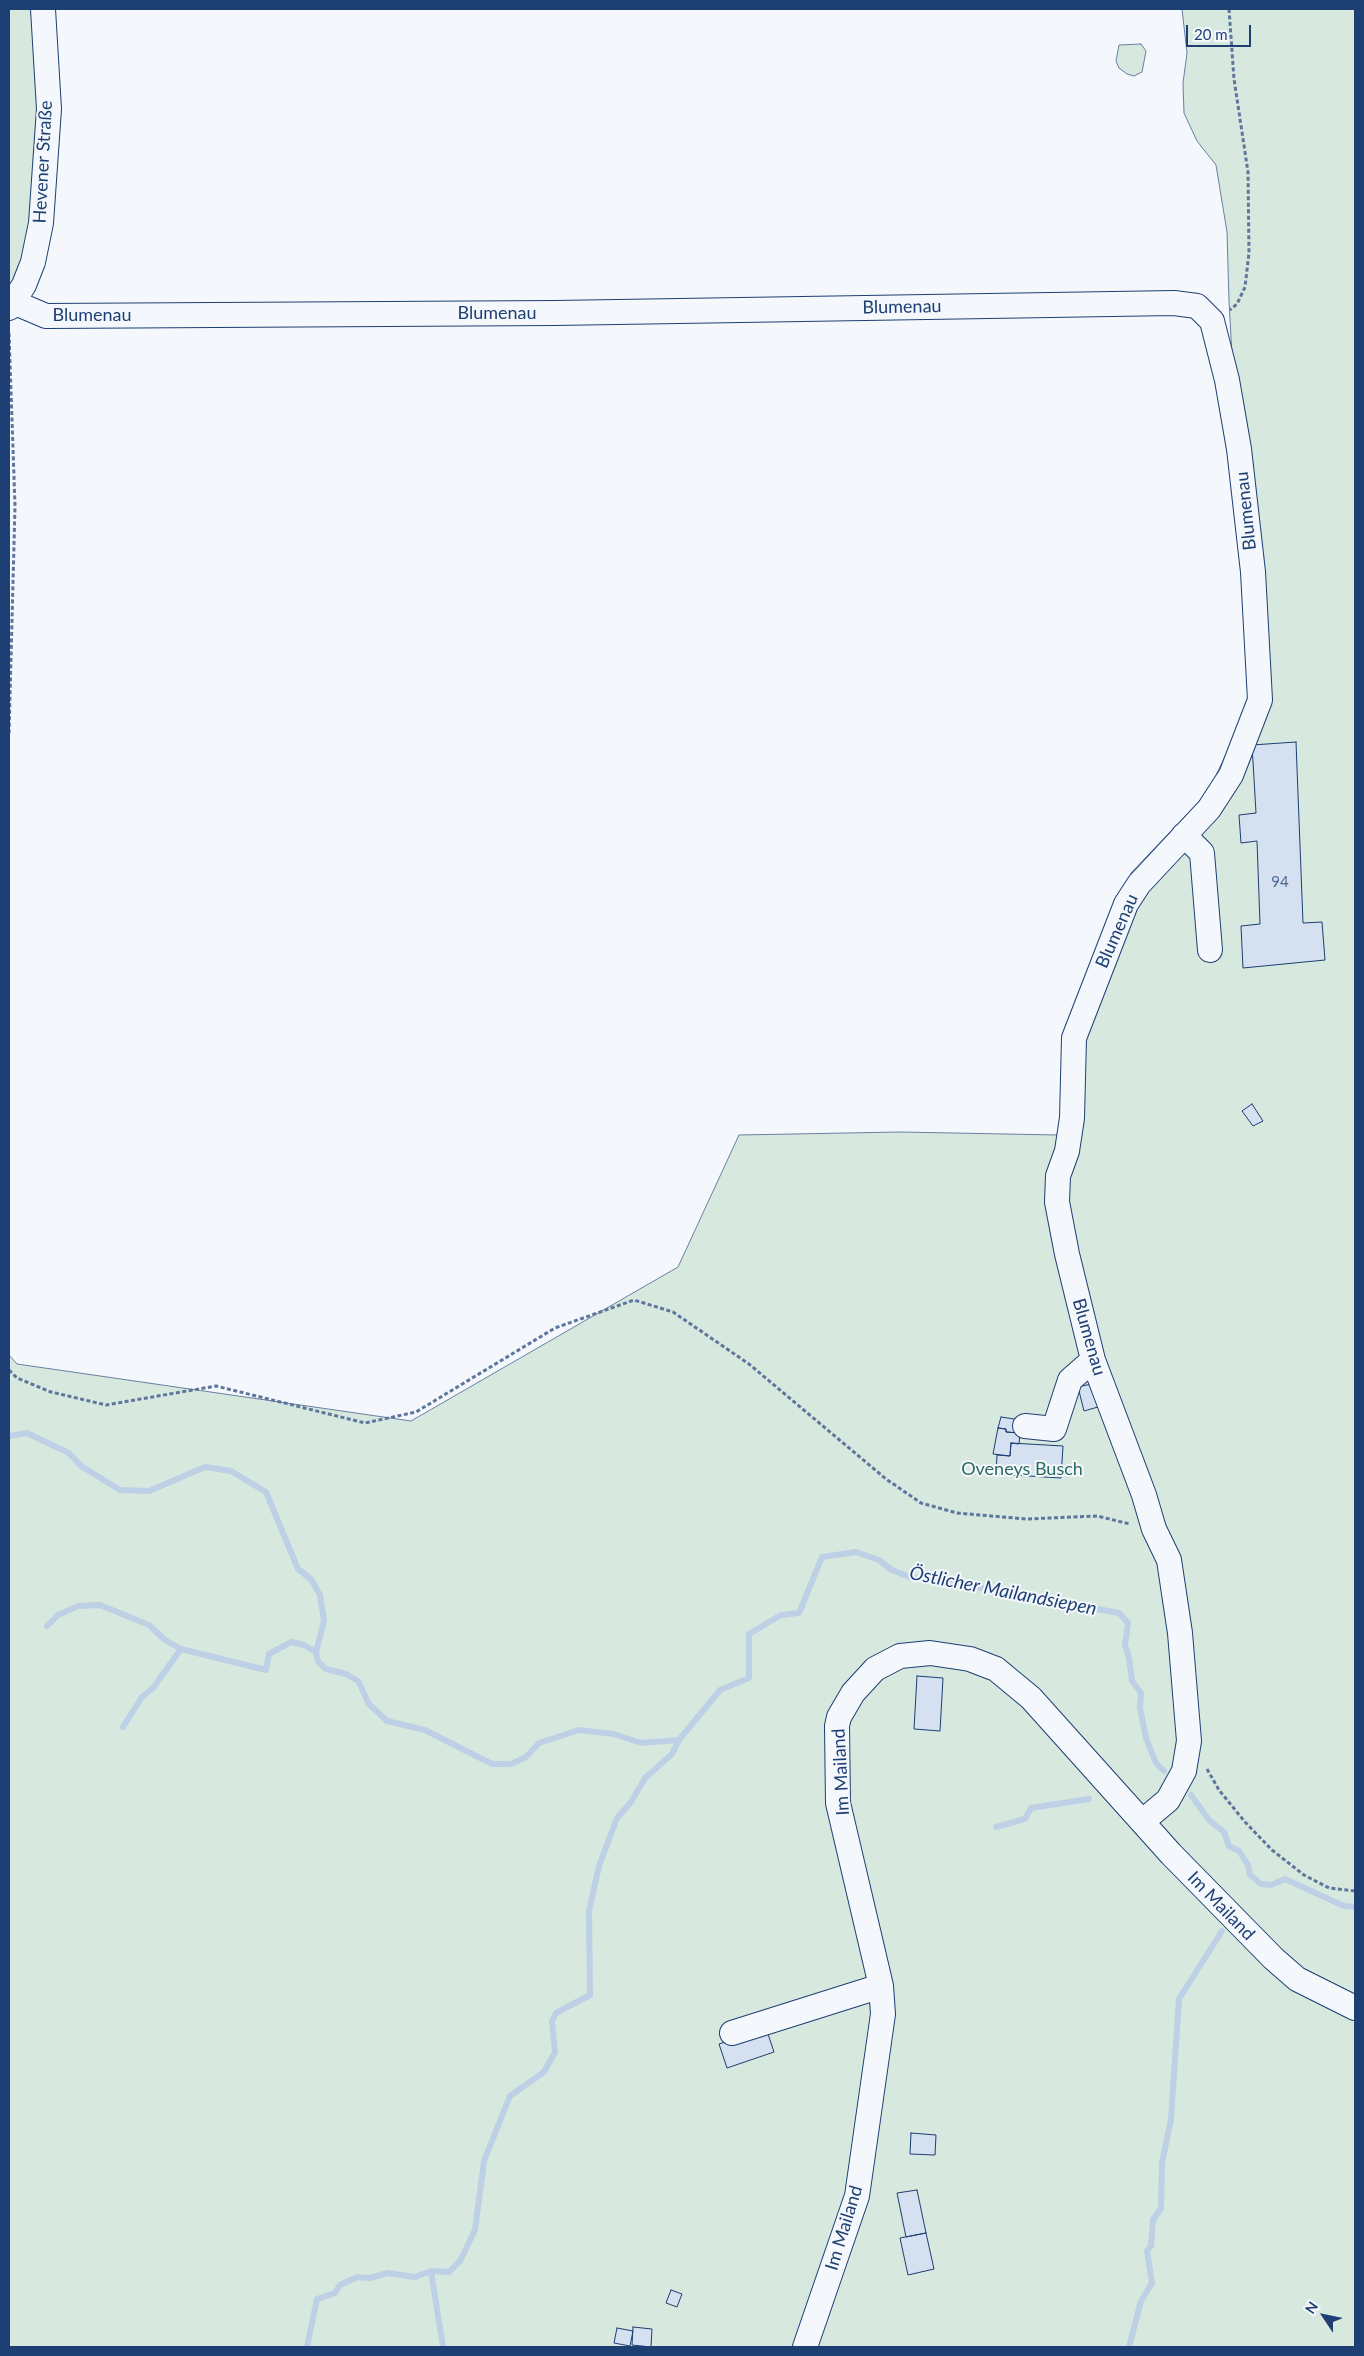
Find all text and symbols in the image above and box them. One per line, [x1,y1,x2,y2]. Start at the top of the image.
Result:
scale bar [1189,15,1254,47]
text: 20 m [1194,25,1228,43]
street label: Hevener Straße [29,100,57,224]
street label: Blumenau [862,296,942,318]
street label: Blumenau [457,302,537,324]
street label: Blumenau [52,304,132,326]
street label: Blumenau [1231,471,1261,551]
house number: 94 [1271,873,1289,891]
street label: Blumenau [1091,890,1143,972]
street label: Blumenau [1068,1296,1110,1378]
park label: Oveneys Busch [961,1458,1083,1480]
water label: Östlicher Mailandsiepen [907,1562,1099,1620]
street label: Im Mailand [828,1728,854,1816]
street label: Im Mailand [1183,1867,1259,1945]
street label: Im Mailand [821,2183,867,2273]
north arrow [1299,2291,1349,2341]
text: N [1301,2298,1321,2317]

